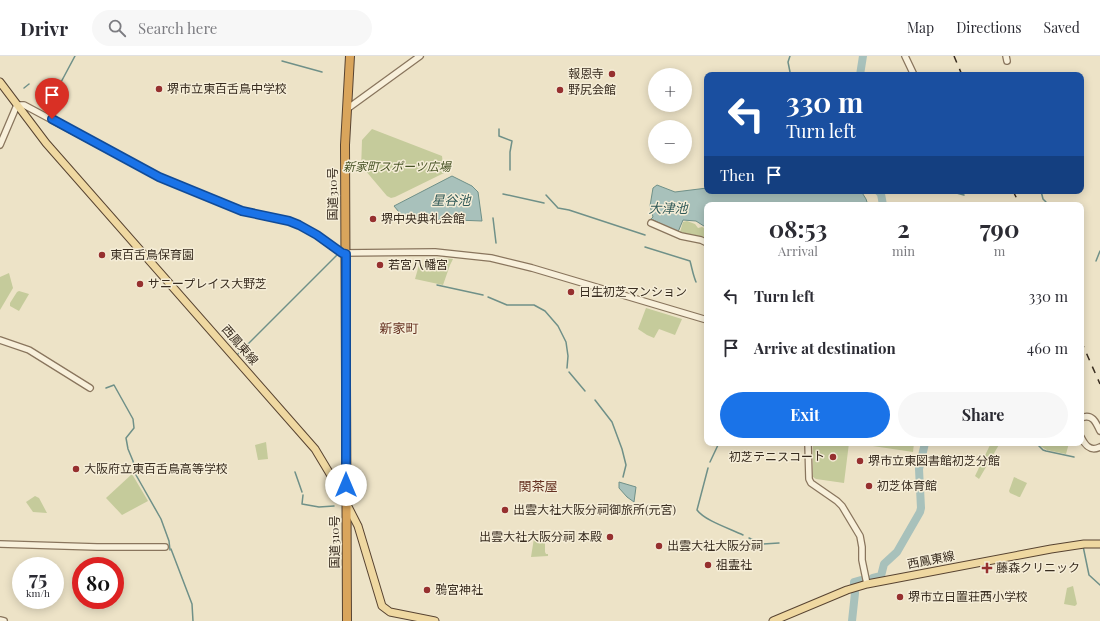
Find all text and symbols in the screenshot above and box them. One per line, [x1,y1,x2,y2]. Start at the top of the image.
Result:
search box [92,10,372,46]
text: Drivr [20,15,68,41]
icon: search [106,17,128,39]
text: Search here [138,18,217,38]
text: Map [907,18,934,37]
text: Directions [956,18,1022,37]
text: Saved [1044,18,1080,37]
place label: 報恩寺 [568,65,604,81]
map controls [648,68,692,164]
button: + [648,68,692,112]
marker: 報恩寺 [607,69,617,79]
pin [35,78,69,119]
place label: 堺市立東百舌鳥中学校 [167,80,287,96]
place label: 野尻会館 [568,81,616,97]
text: 330 m [786,83,863,120]
icon: arrive [41,84,63,106]
marker: 堺市立東百舌鳥中学校 [154,84,164,94]
marker: 野尻会館 [555,85,565,95]
icon: left [720,88,772,140]
text: Turn left [786,119,856,143]
button: − [648,120,692,164]
park label: 新家町スポーツ広場 [343,158,453,174]
icon: arrive [763,164,785,186]
text: Then [720,165,755,185]
street label: 国道310号 [324,167,340,221]
water label: 星谷池 [431,191,472,208]
water label: 大津池 [648,199,689,216]
place label: 堺中央典礼会館 [381,210,465,226]
text: 08:53 [769,212,827,244]
text: 2 [897,212,910,244]
text: 790 [980,212,1019,244]
marker: 堺中央典礼会館 [368,214,378,224]
text: Arrival [778,242,818,259]
text: min [892,242,915,259]
text: m [994,242,1005,259]
place label: 東百舌鳥保育園 [110,246,194,262]
marker: 東百舌鳥保育園 [97,250,107,260]
place label: 若宮八幡宮 [388,256,448,272]
marker: 若宮八幡宮 [375,260,385,270]
place label: サニープレイス大野芝 [148,275,267,291]
marker: サニープレイス大野芝 [135,279,145,289]
place label: 日生初芝マンション [579,283,687,299]
icon: left [720,285,742,307]
text: Turn left [754,286,815,306]
text: 330 m [1028,286,1068,306]
marker: 日生初芝マンション [566,287,576,297]
district label: 新家町 [379,319,419,336]
street label: 西鳳東線 [219,321,263,368]
icon: arrive [720,337,742,359]
text: Arrive at destination [754,338,896,358]
text: 460 m [1027,338,1068,358]
button: Exit [720,392,890,438]
button: Share [898,392,1068,438]
place label: 初芝テニスコート [729,448,825,464]
marker: 初芝テニスコート [828,452,838,462]
place label: 堺市立東図書館初芝分館 [868,452,1000,468]
marker: 堺市立東図書館初芝分館 [855,456,865,466]
place label: 大阪府立東百舌鳥高等学校 [84,460,228,476]
marker: 大阪府立東百舌鳥高等学校 [71,464,81,474]
position arrow [325,464,367,506]
district label: 関茶屋 [518,477,558,494]
place label: 初芝体育館 [877,477,937,493]
marker: 初芝体育館 [864,481,874,491]
place label: 出雲大社大阪分祠御旅所(元宮) [513,501,676,517]
marker: 出雲大社大阪分祠御旅所(元宮) [500,505,510,515]
street label: 国道310号 [326,515,342,569]
place label: 出雲大社大阪分祠 本殿 [479,528,602,544]
marker: 出雲大社大阪分祠 本殿 [605,532,615,542]
place label: 出雲大社大阪分祠 [667,537,763,553]
marker: 出雲大社大阪分祠 [654,541,664,551]
street label: 西鳳東線 [906,547,956,571]
place label: 祖霊社 [716,556,752,572]
speed limit sign: 80 [72,557,124,609]
place label: 藤森クリニック [996,559,1080,575]
marker: 祖霊社 [703,560,713,570]
marker: 藤森クリニック [981,562,993,574]
text: 75 [29,564,47,591]
place label: 鴉宮神社 [435,581,483,597]
marker: 鴉宮神社 [422,585,432,595]
text: km/h [26,586,50,600]
place label: 堺市立日置荘西小学校 [908,588,1028,604]
marker: 堺市立日置荘西小学校 [895,592,905,602]

